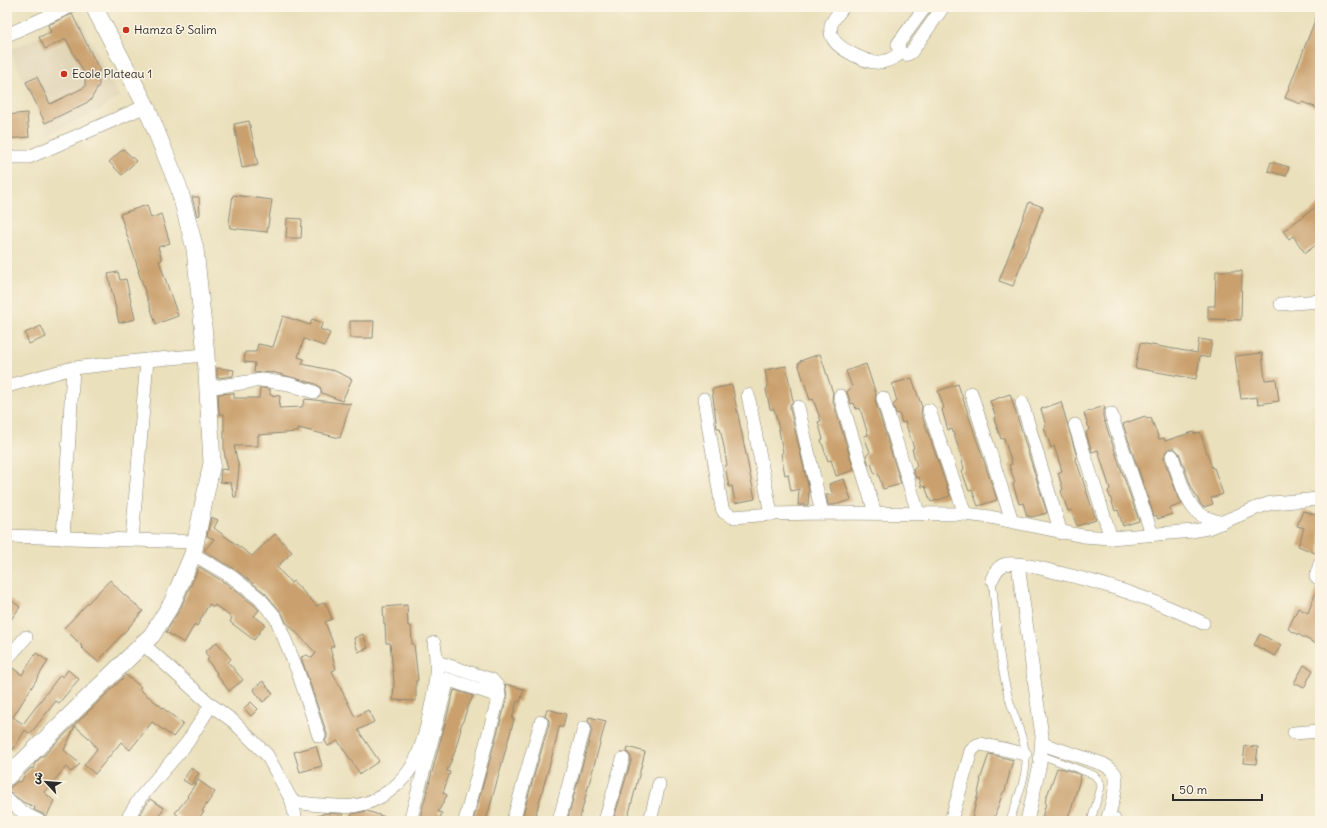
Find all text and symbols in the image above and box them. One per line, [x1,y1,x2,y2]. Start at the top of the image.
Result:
place label: Hamza & Salim [134,22,217,37]
marker: Hamza & Salim [121,25,131,35]
place label: Ecole Plateau 1 [72,66,152,81]
marker: Ecole Plateau 1 [59,69,69,79]
north arrow [26,762,66,802]
text: ش [28,769,46,786]
scale bar [1173,776,1262,802]
text: 50 m [1179,782,1208,797]

